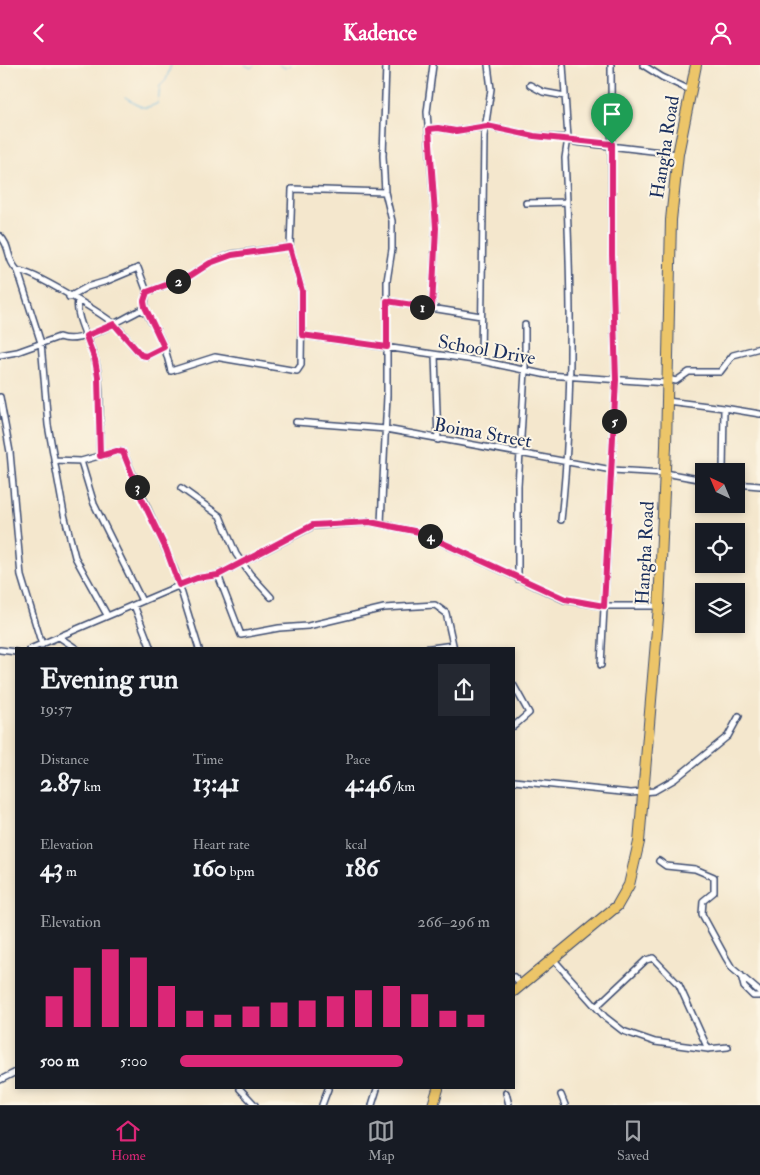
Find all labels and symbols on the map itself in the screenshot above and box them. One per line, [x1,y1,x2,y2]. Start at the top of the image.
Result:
pin [591,93,633,144]
street label: Hangha Road [645,93,685,200]
pin: 2 [166,269,190,293]
pin: 1 [410,295,434,319]
street label: School Drive [436,330,538,370]
pin: 5 [602,409,626,433]
street label: Boima Street [432,413,534,453]
north arrow [695,463,745,513]
pin: 3 [124,475,150,499]
street label: Hangha Road [630,500,660,606]
pin: 4 [418,523,442,549]

